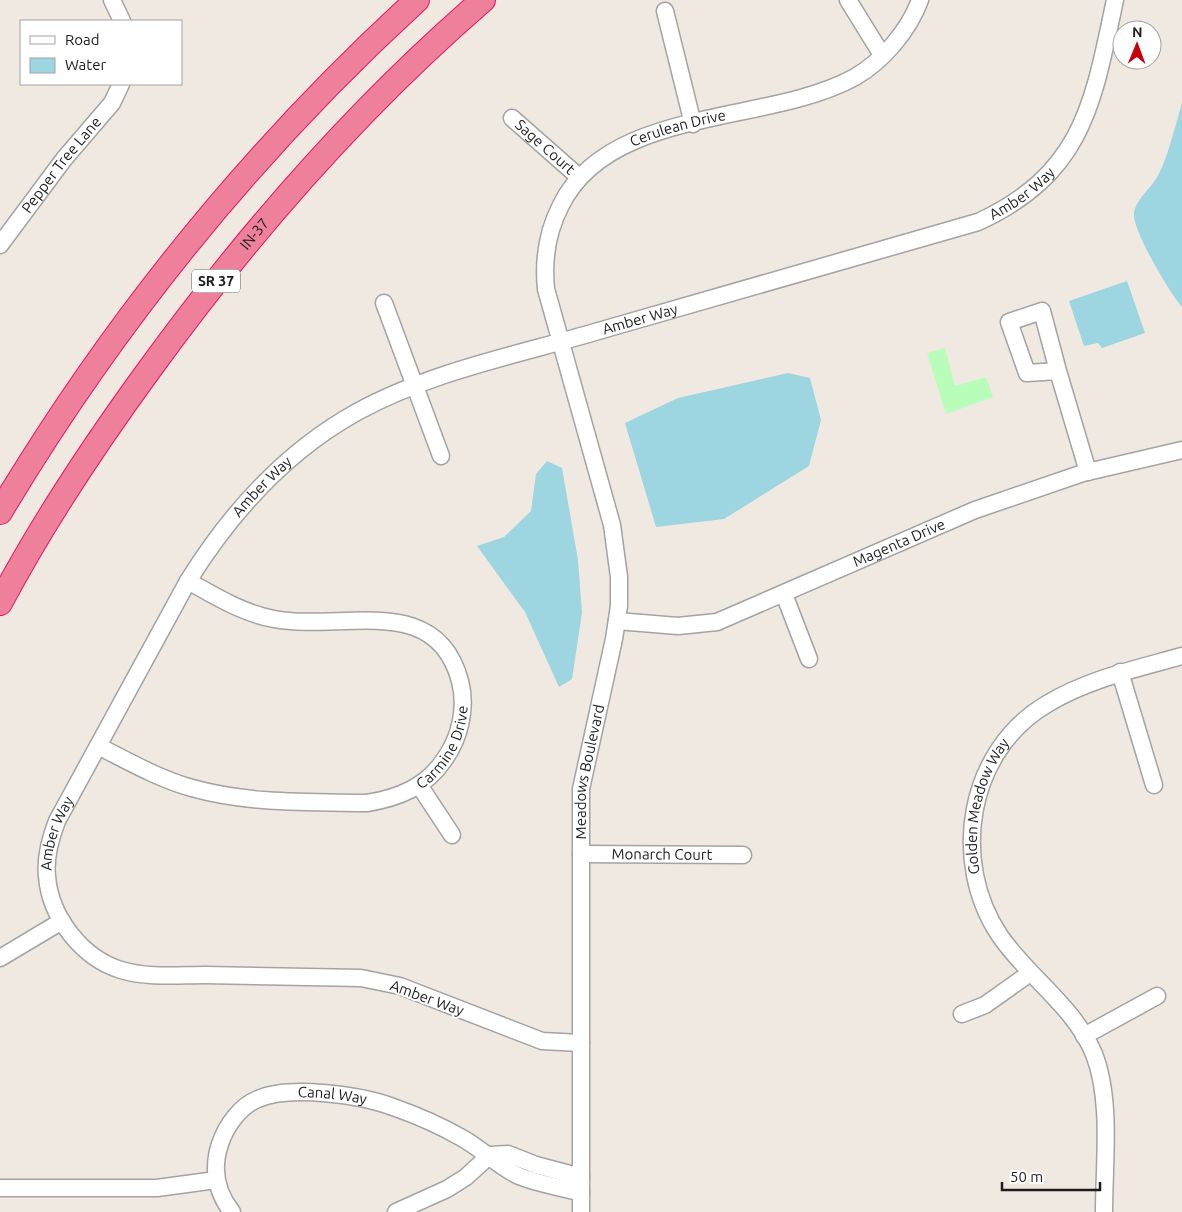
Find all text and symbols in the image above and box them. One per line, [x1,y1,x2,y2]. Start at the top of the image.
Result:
legend [20,20,182,85]
north arrow [1112,20,1162,70]
text: N [1132,24,1143,40]
text: Road [65,31,100,48]
text: Water [65,56,106,73]
street label: Cerulean Drive [627,106,727,150]
street label: Pepper Tree Lane [18,113,104,216]
street label: Sage Court [512,116,579,178]
street label: Amber Way [986,164,1058,223]
street label: IN-37 [236,215,272,253]
road number: SR 37 [192,270,240,292]
street label: Amber Way [600,300,679,337]
street label: Amber Way [229,453,295,520]
street label: Magenta Drive [850,515,948,570]
street label: Meadows Boulevard [571,703,607,839]
street label: Carmine Drive [413,705,471,792]
street label: Golden Meadow Way [963,735,1012,876]
street label: Amber Way [37,794,77,871]
street label: Monarch Court [611,845,713,863]
street label: Amber Way [388,976,466,1019]
street label: Canal Way [298,1083,368,1107]
scale bar [1002,1160,1100,1192]
text: 50 m [1010,1168,1043,1185]

